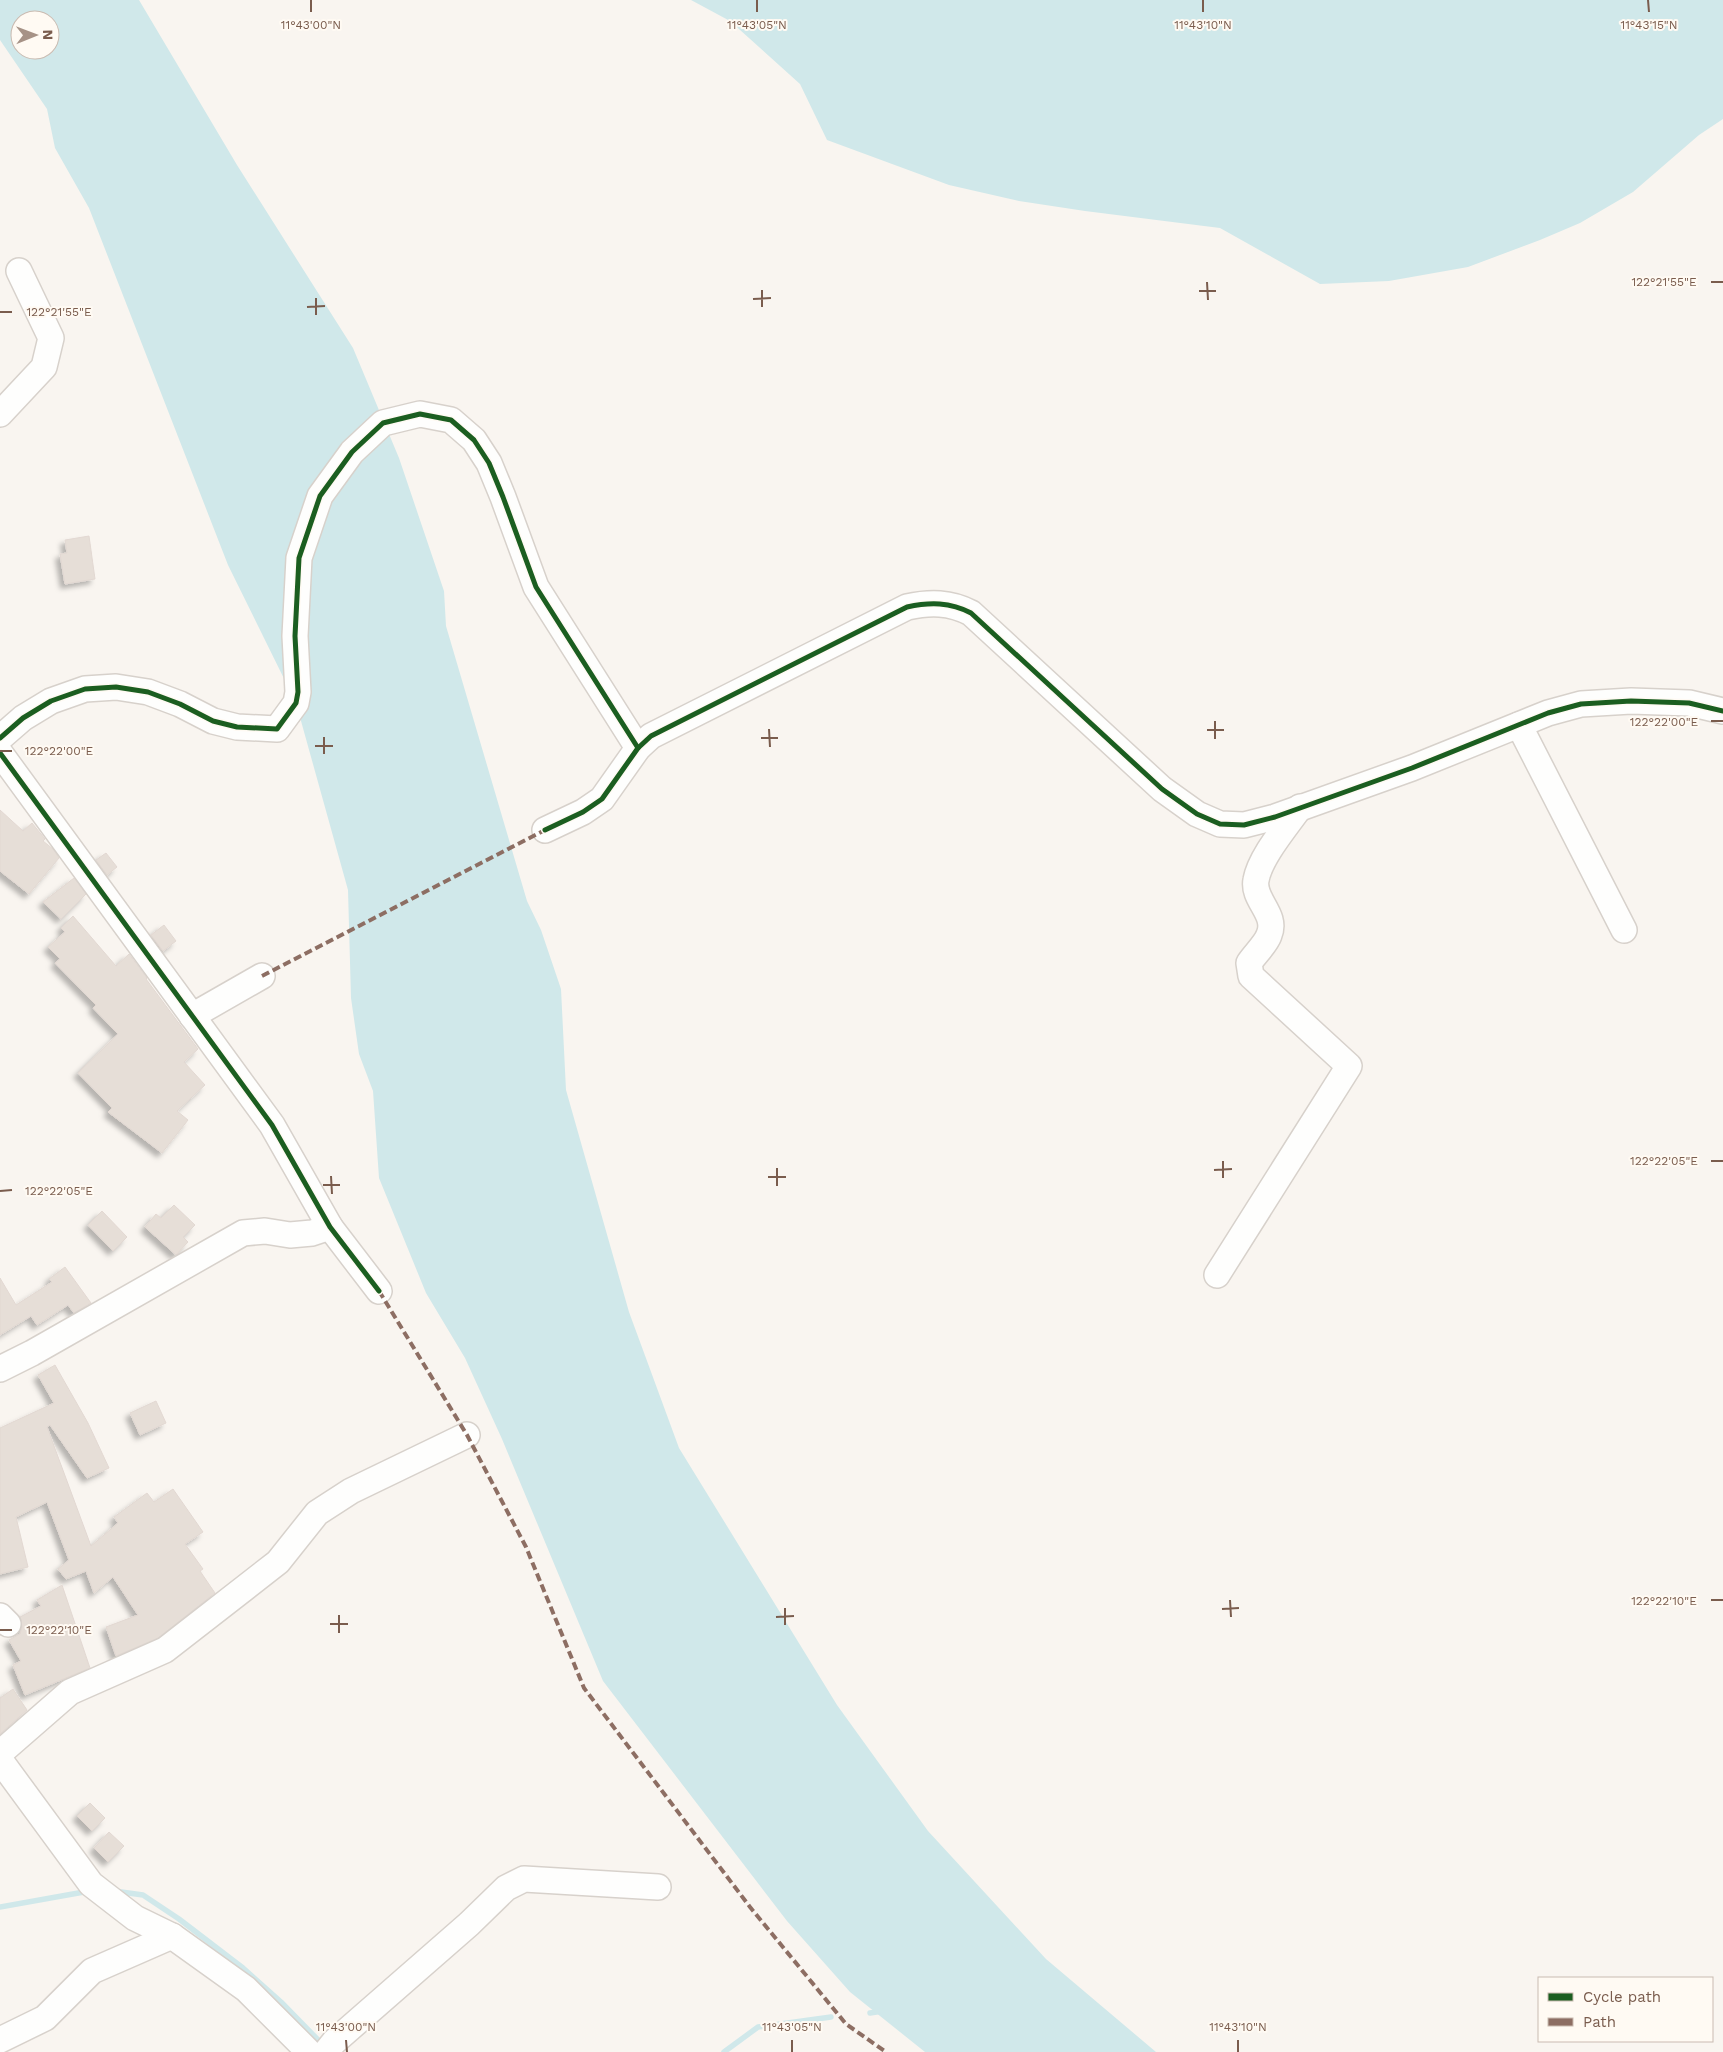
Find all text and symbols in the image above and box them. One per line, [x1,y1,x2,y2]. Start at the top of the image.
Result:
north arrow [10,10,60,60]
text: 11°43'00"N [281,18,341,32]
text: 11°43'05"N [727,18,787,32]
text: 11°43'10"N [1174,18,1232,32]
text: 11°43'15"N [1620,18,1678,32]
text: N [40,29,56,40]
text: 122°21'55"E [1631,275,1697,289]
text: 122°21'55"E [26,305,92,319]
text: 122°22'00"E [1630,715,1699,729]
text: 122°22'00"E [25,744,94,758]
text: 122°22'05"E [1630,1154,1698,1168]
text: 122°22'05"E [25,1184,93,1198]
text: 122°22'10"E [1631,1594,1697,1608]
text: 122°22'10"E [26,1623,92,1637]
legend [1538,1977,1713,2042]
text: Cycle path [1583,1988,1661,2006]
text: Path [1583,2013,1616,2031]
text: 11°43'00"N [316,2020,376,2034]
text: 11°43'05"N [762,2020,822,2034]
text: 11°43'10"N [1209,2020,1267,2034]

